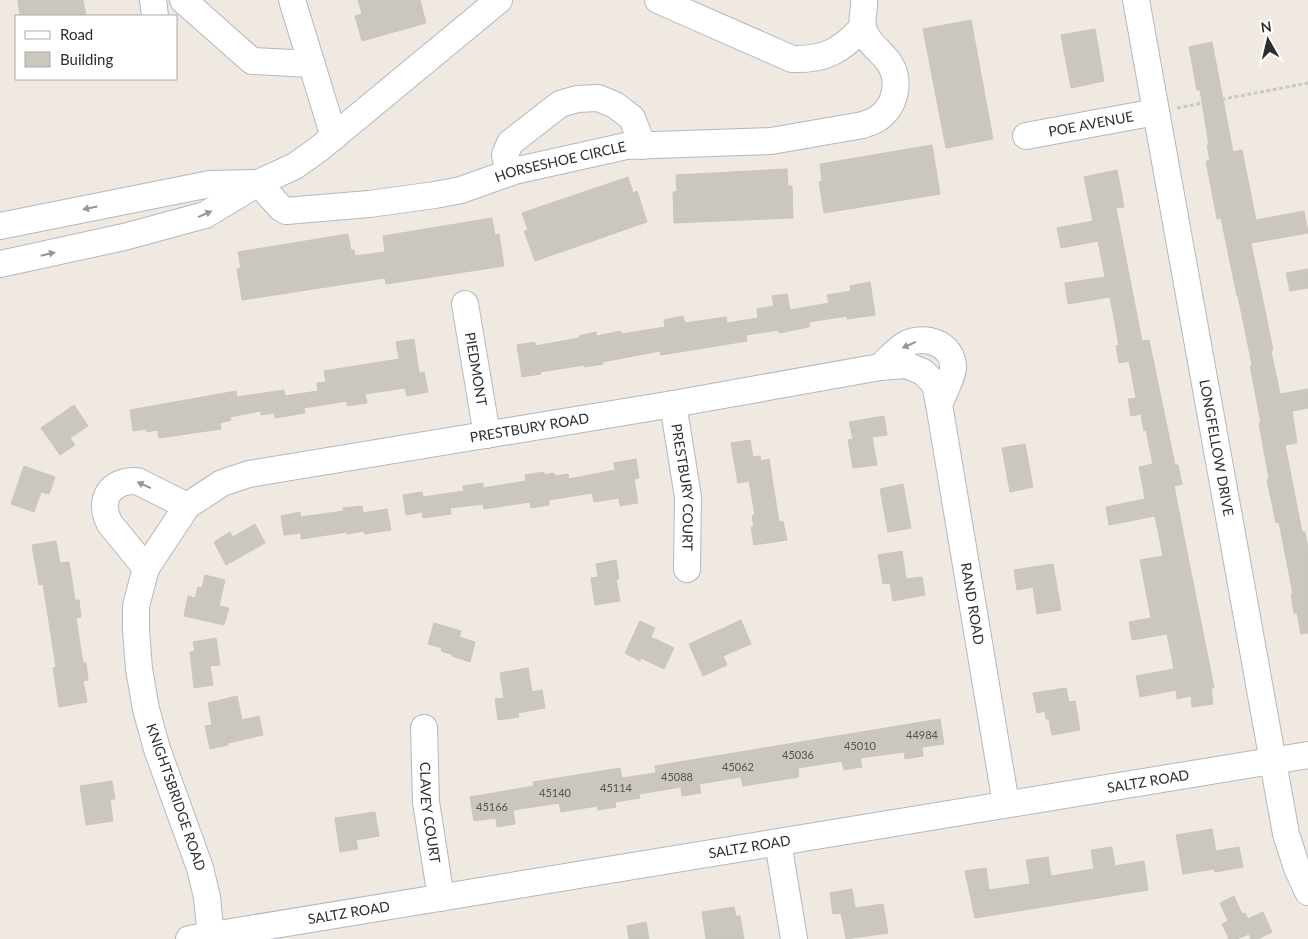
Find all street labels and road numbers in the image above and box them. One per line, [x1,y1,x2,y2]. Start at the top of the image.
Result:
street label: POE AVENUE [1047,107,1135,140]
street label: HORSESHOE CIRCLE [492,137,627,185]
street label: PIEDMONT [462,331,491,408]
street label: LONGFELLOW DRIVE [1196,378,1238,518]
street label: PRESTBURY ROAD [469,409,590,445]
street label: PRESTBURY COURT [668,422,697,552]
street label: RAND ROAD [958,561,988,646]
street label: KNIGHTSBRIDGE ROAD [143,721,210,873]
street label: CLAVEY COURT [417,762,445,865]
street label: SALTZ ROAD [1106,766,1190,796]
street label: SALTZ ROAD [707,831,792,861]
street label: SALTZ ROAD [307,897,391,927]

